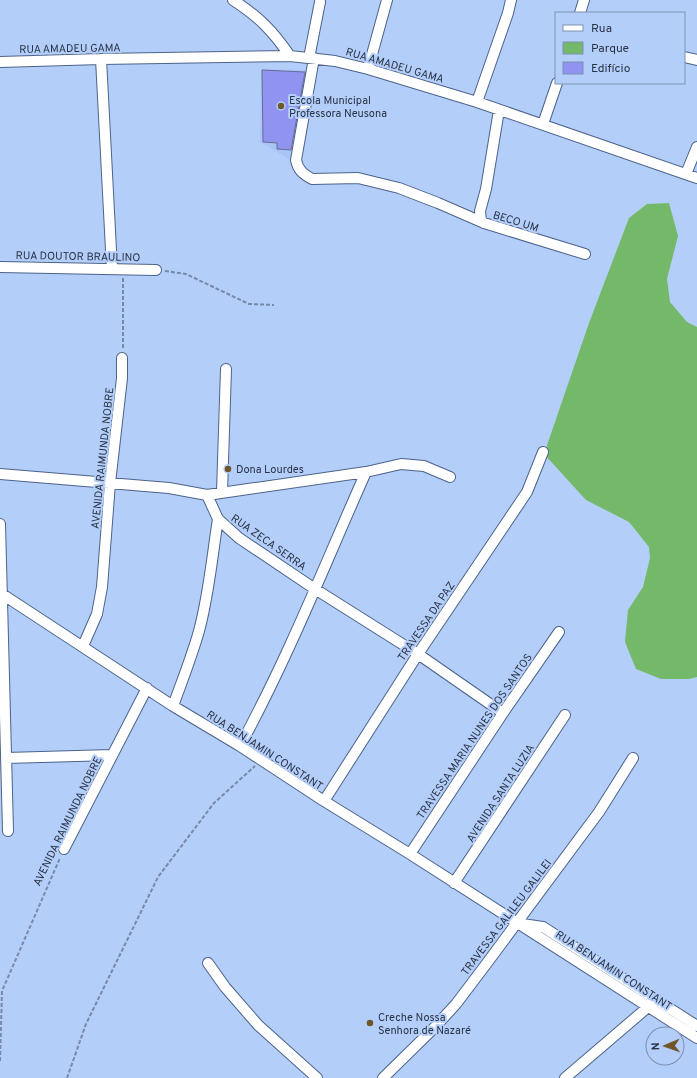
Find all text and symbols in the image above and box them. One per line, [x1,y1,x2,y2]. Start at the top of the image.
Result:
legend [555,12,685,84]
text: Rua [591,21,612,37]
street label: RUA AMADEU GAMA [19,41,121,57]
text: Parque [591,41,629,57]
street label: RUA AMADEU GAMA [344,45,445,87]
text: Edifício [591,61,631,77]
place label: Escola Municipal Professora Neusona [289,94,387,121]
marker: Escola Municipal Professora Neusona [276,101,286,111]
street label: BECO UM [491,208,540,236]
street label: RUA DOUTOR BRAULINO [16,249,140,265]
street label: AVENIDA RAIMUNDA NOBRE [89,387,117,530]
place label: Dona Lourdes [236,463,304,477]
marker: Dona Lourdes [223,464,233,474]
street label: RUA ZECA SERRA [228,512,309,574]
street label: TRAVESSA DA PAZ [395,579,459,664]
street label: TRAVESSA MARIA NUNES DOS SANTOS [414,651,536,822]
street label: RUA BENJAMIN CONSTANT [204,708,325,794]
street label: AVENIDA SANTA LUZIA [464,742,538,845]
street label: AVENIDA RAIMUNDA NOBRE [30,754,105,888]
street label: TRAVESSA GALILEU GALILEI [458,857,555,979]
street label: RUA BENJAMIN CONSTANT [553,928,674,1014]
place label: Creche Nossa Senhora de Nazaré [378,1011,471,1038]
marker: Creche Nossa Senhora de Nazaré [365,1018,375,1028]
north arrow [645,1026,685,1066]
text: N [649,1042,663,1051]

